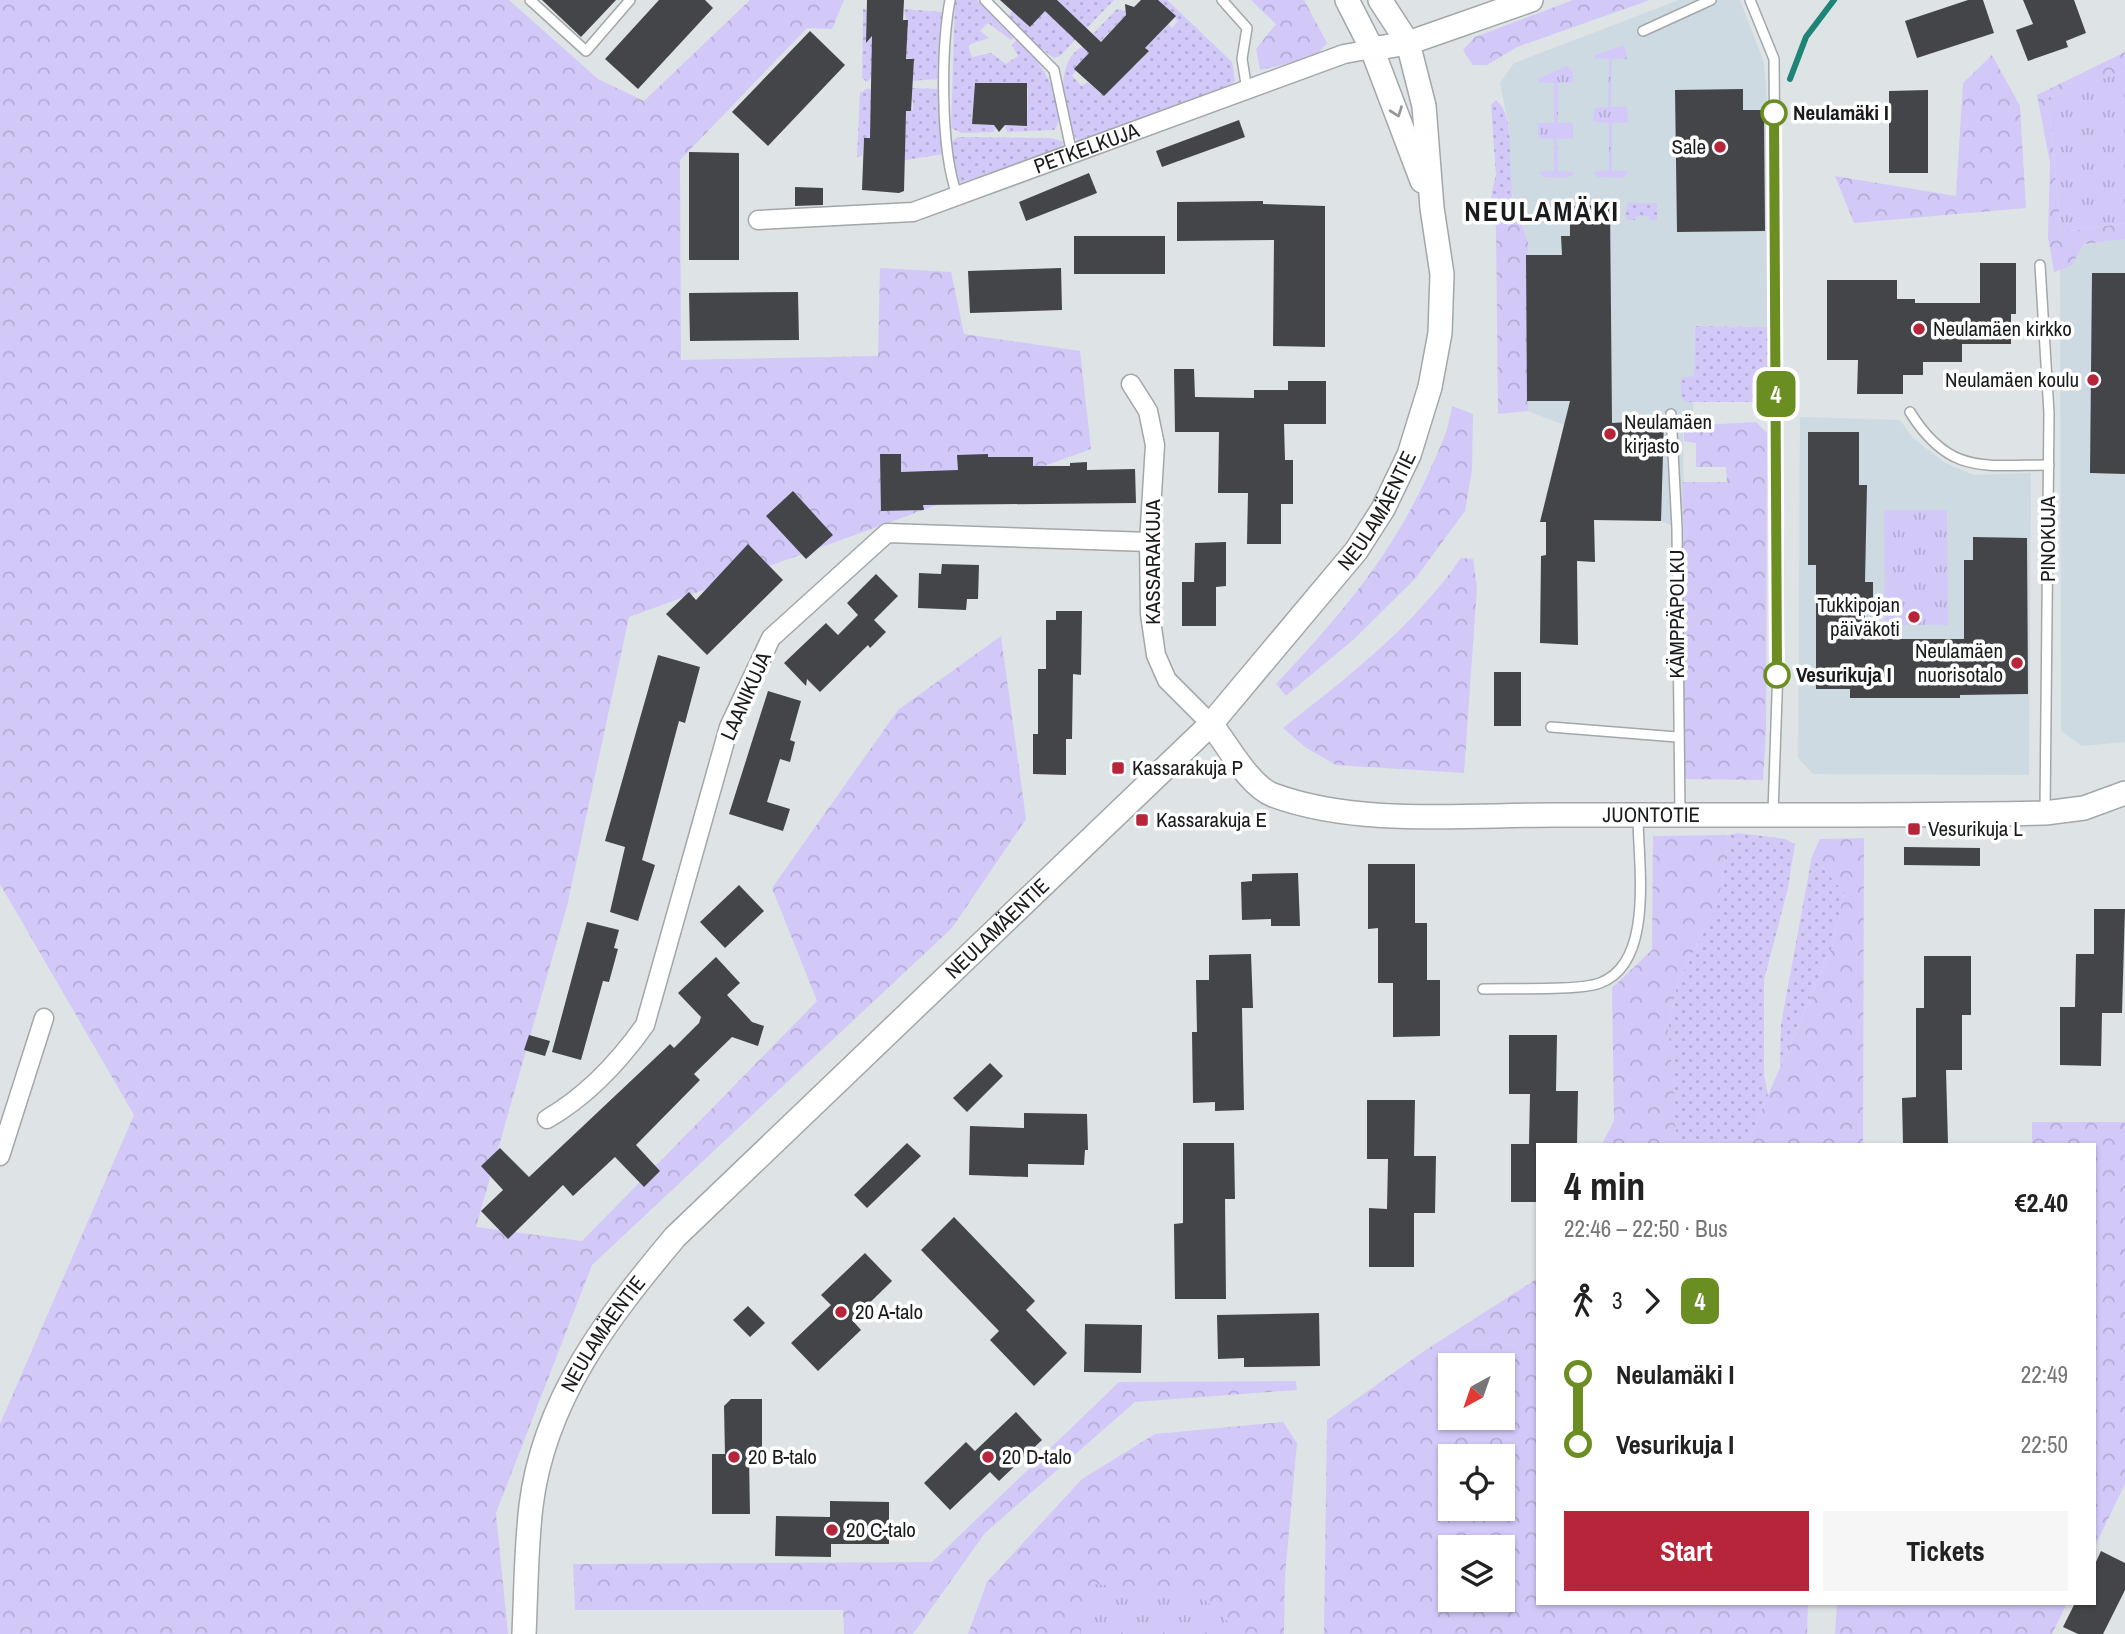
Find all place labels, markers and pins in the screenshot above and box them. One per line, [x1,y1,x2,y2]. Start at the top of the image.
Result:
place label: Neulamäki I [1793,98,1889,127]
marker: Neulamäki I [1761,100,1787,126]
place label: Sale [1672,132,1706,161]
marker: Sale [1712,139,1728,155]
place label: Neulamäen kirkko [1933,314,2072,343]
marker: Neulamäen kirkko [1911,321,1927,337]
place label: Neulamäen koulu [1945,365,2079,394]
marker: Neulamäen koulu [2085,372,2101,388]
place label: Neulamäen kirjasto [1624,407,1712,460]
marker: Neulamäen kirjasto [1602,426,1618,442]
place label: Tukkipojan päiväkoti [1817,590,1900,643]
marker: Tukkipojan päiväkoti [1906,609,1922,625]
place label: Neulamäen nuorisotalo [1915,636,2003,689]
marker: Neulamäen nuorisotalo [2009,655,2025,671]
place label: Vesurikuja I [1796,660,1891,689]
marker: Vesurikuja I [1764,662,1790,688]
place label: Kassarakuja P [1132,753,1243,782]
marker: Kassarakuja P [1110,760,1126,776]
place label: Kassarakuja E [1156,805,1267,834]
marker: Kassarakuja E [1134,812,1150,828]
place label: Vesurikuja L [1928,814,2023,843]
marker: Vesurikuja L [1906,821,1922,837]
place label: 20 A-talo [855,1297,923,1326]
marker: 20 A-talo [833,1304,849,1320]
place label: 20 B-talo [748,1442,817,1471]
place label: 20 D-talo [1002,1442,1072,1471]
marker: 20 B-talo [726,1449,742,1465]
marker: 20 D-talo [980,1449,996,1465]
place label: 20 C-talo [846,1515,916,1544]
marker: 20 C-talo [824,1522,840,1538]

